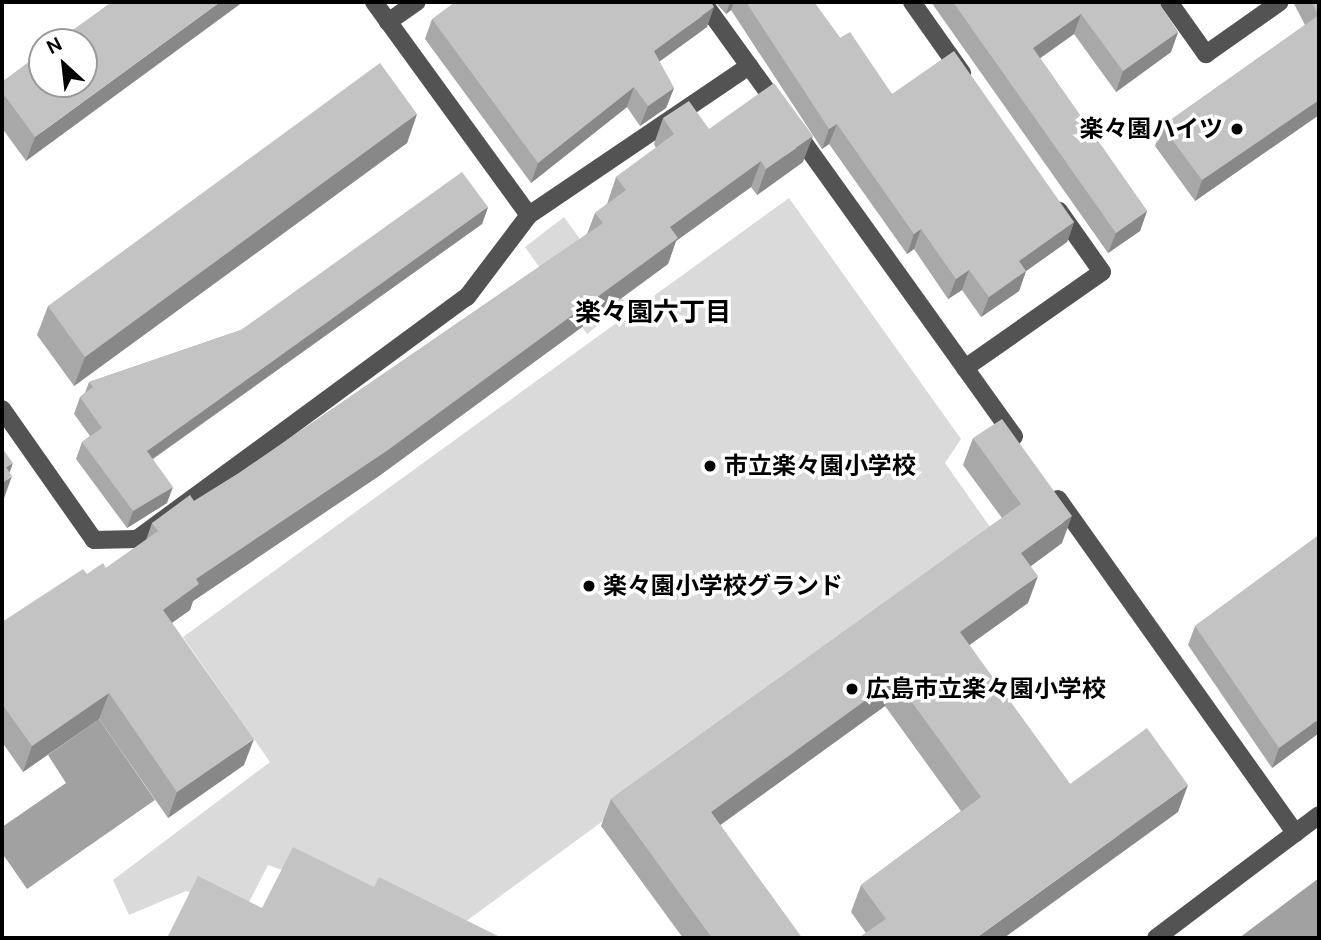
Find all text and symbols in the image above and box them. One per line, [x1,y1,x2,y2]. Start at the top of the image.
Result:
north arrow [28,28,98,98]
text: N [42,31,66,60]
place label: 楽々園ハイツ [1079,115,1223,143]
marker: 楽々園ハイツ [1229,121,1245,137]
district label: 楽々園六丁目 [575,297,731,329]
place label: 市立楽々園小学校 [724,452,916,480]
marker: 市立楽々園小学校 [702,458,718,474]
place label: 楽々園小学校グランド [603,572,843,600]
marker: 楽々園小学校グランド [581,578,597,594]
place label: 広島市立楽々園小学校 [866,675,1106,703]
marker: 広島市立楽々園小学校 [844,681,860,697]

